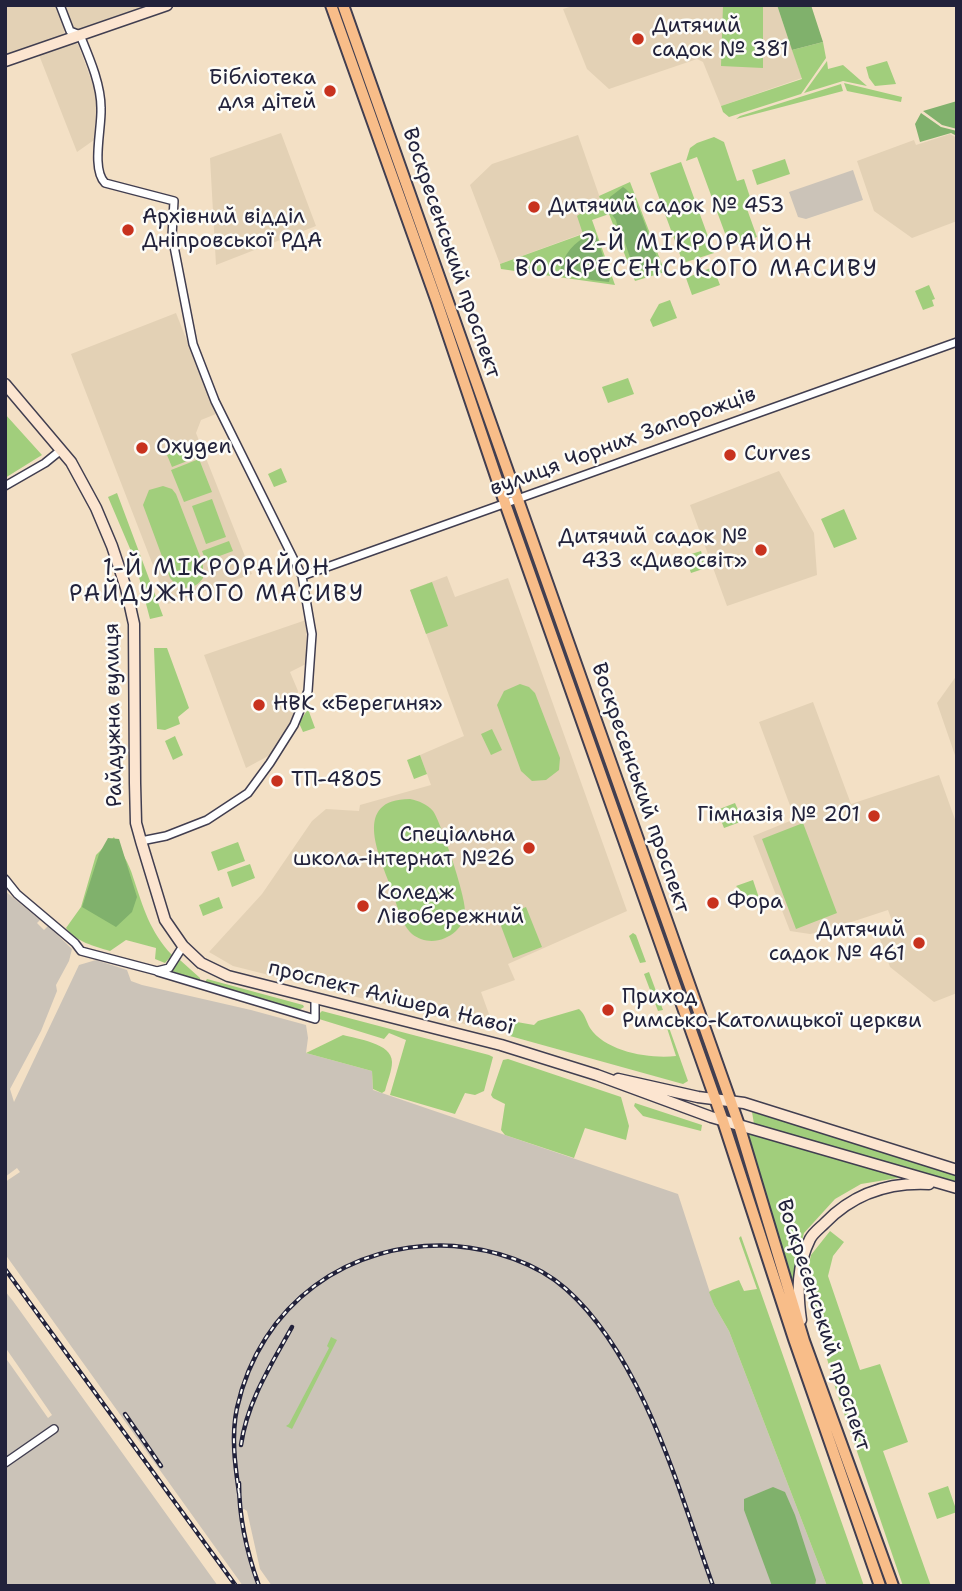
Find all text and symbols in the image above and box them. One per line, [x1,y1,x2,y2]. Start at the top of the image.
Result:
place label: Дитячий садок № 381 [652,14,789,64]
marker: Дитячий садок № 381 [630,31,646,47]
place label: Бібліотека для дітей [209,66,316,116]
marker: Бібліотека для дітей [322,83,338,99]
street label: Воскресенський проспект [396,125,506,381]
place label: Дитячий садок № 453 [548,194,784,220]
marker: Дитячий садок № 453 [526,199,542,215]
place label: Архівний відділ Дніпровської РДА [142,205,322,255]
marker: Архівний відділ Дніпровської РДА [120,222,136,238]
district label: 2-Й МІКРОРАЙОН ВОСКРЕСЕНСЬКОГО МАСИВУ [518,230,876,284]
street label: вулиця Чорних Запорожців [486,382,760,502]
place label: Oxygen [156,435,231,461]
marker: Oxygen [134,440,150,456]
place label: Curves [744,442,811,468]
marker: Curves [722,447,738,463]
place label: Дитячий садок № 433 «Дивосвіт» [558,525,747,575]
marker: Дитячий садок № 433 «Дивосвіт» [753,542,769,558]
district label: 1-Й МІКРОРАЙОН РАЙДУЖНОГО МАСИВУ [71,555,363,609]
street label: Райдужна вулиця [100,623,128,807]
street label: Воскресенський проспект [585,660,695,916]
place label: НВК «Берегиня» [273,692,443,718]
marker: НВК «Берегиня» [251,697,267,713]
place label: ТП-4805 [291,768,382,794]
marker: ТП-4805 [269,773,285,789]
place label: Гімназія № 201 [697,803,860,829]
marker: Гімназія № 201 [866,808,882,824]
place label: Спеціальна школа-інтернат №26 [293,823,515,873]
marker: Спеціальна школа-інтернат №26 [521,840,537,856]
place label: Коледж Лівобережний [377,881,524,931]
place label: Фора [727,890,783,916]
marker: Фора [705,895,721,911]
marker: Коледж Лівобережний [355,898,371,914]
place label: Дитячий садок № 461 [769,918,905,968]
marker: Дитячий садок № 461 [911,935,927,951]
street label: проспект Алішера Навої [266,955,516,1041]
place label: Приход Римсько-Католицької церкви [622,985,922,1035]
marker: Приход Римсько-Католицької церкви [600,1002,616,1018]
street label: Воскресенський проспект [770,1196,876,1454]

